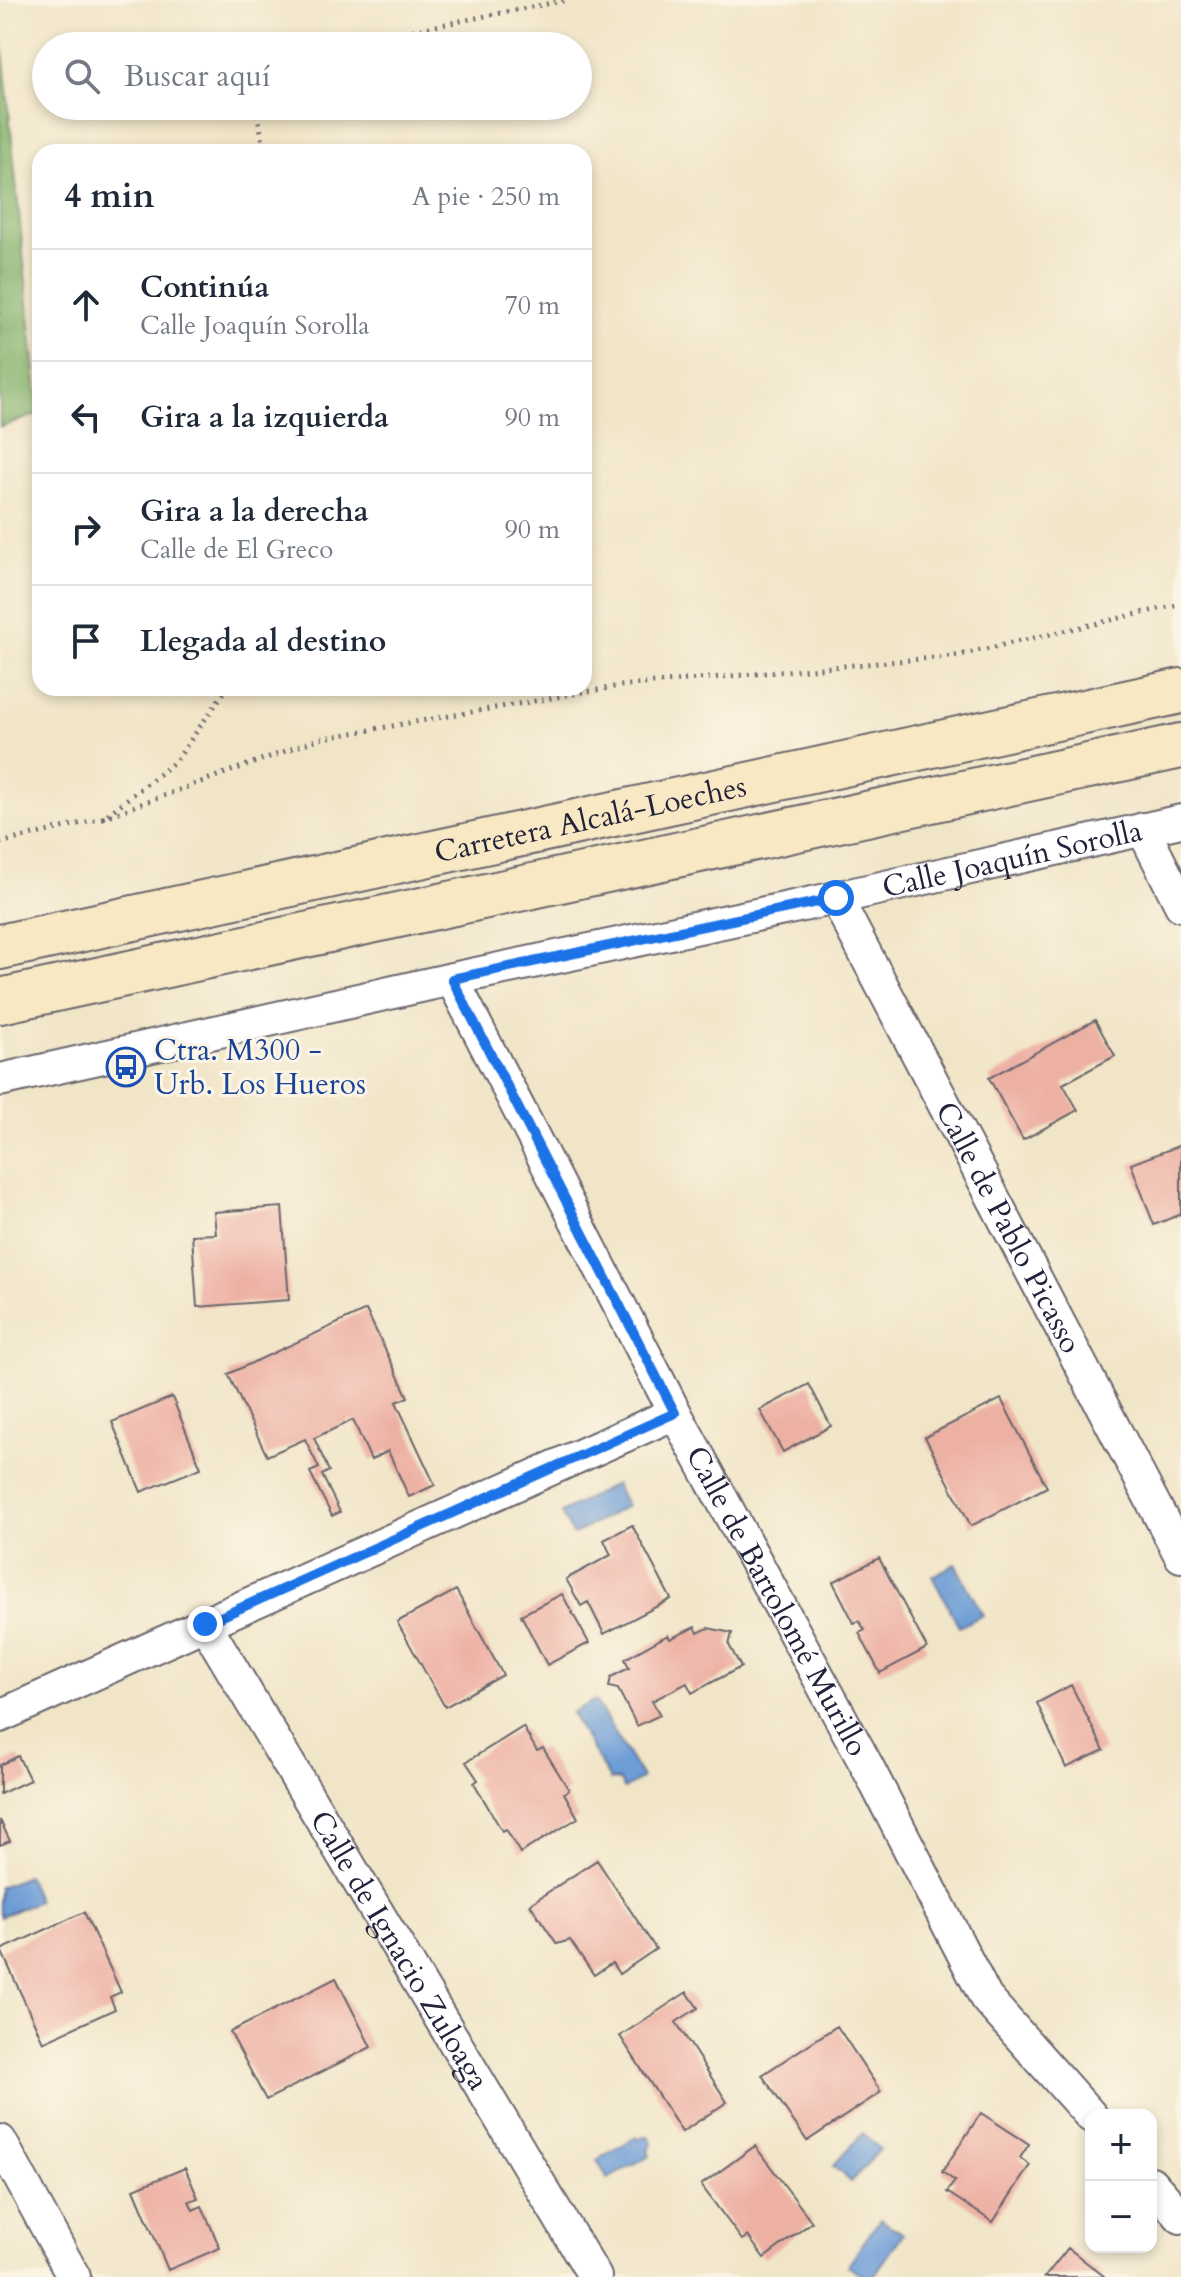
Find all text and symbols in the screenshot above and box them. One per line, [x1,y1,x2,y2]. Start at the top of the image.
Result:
search box [32,32,592,120]
icon: search [60,54,104,98]
text: Buscar aquí [124,56,270,97]
text: 4 min [64,173,155,219]
text: A pie · 250 m [412,179,560,214]
text: Continúa [140,267,270,308]
icon: ahead [64,283,108,327]
text: 70 m [504,288,560,323]
text: Calle Joaquín Sorolla [140,308,370,343]
icon: left [64,395,108,439]
text: Gira a la izquierda [140,397,389,438]
text: 90 m [504,400,560,435]
text: Gira a la derecha [140,491,369,532]
icon: right [64,507,108,551]
text: 90 m [504,512,560,547]
text: Calle de El Greco [140,532,333,567]
icon: arrive [64,619,108,663]
text: Llegada al destino [140,621,386,662]
street label: Carretera Alcalá-Loeches [431,766,750,873]
street label: Calle Joaquín Sorolla [878,810,1146,908]
route start [818,880,854,916]
place label: Ctra. M300 - Urb. Los Hueros [154,1030,366,1105]
bus stop icon: Ctra. M300 - Urb. Los Hueros [105,1046,147,1088]
street label: Calle de Pablo Picasso [925,1095,1091,1361]
street label: Calle de Bartolomé Murillo [676,1439,878,1764]
route end [187,1606,223,1642]
street label: Calle de Ignacio Zuloaga [300,1803,499,2098]
map controls [1085,2109,1157,2253]
button: + [1085,2109,1157,2181]
button: − [1085,2181,1157,2253]

